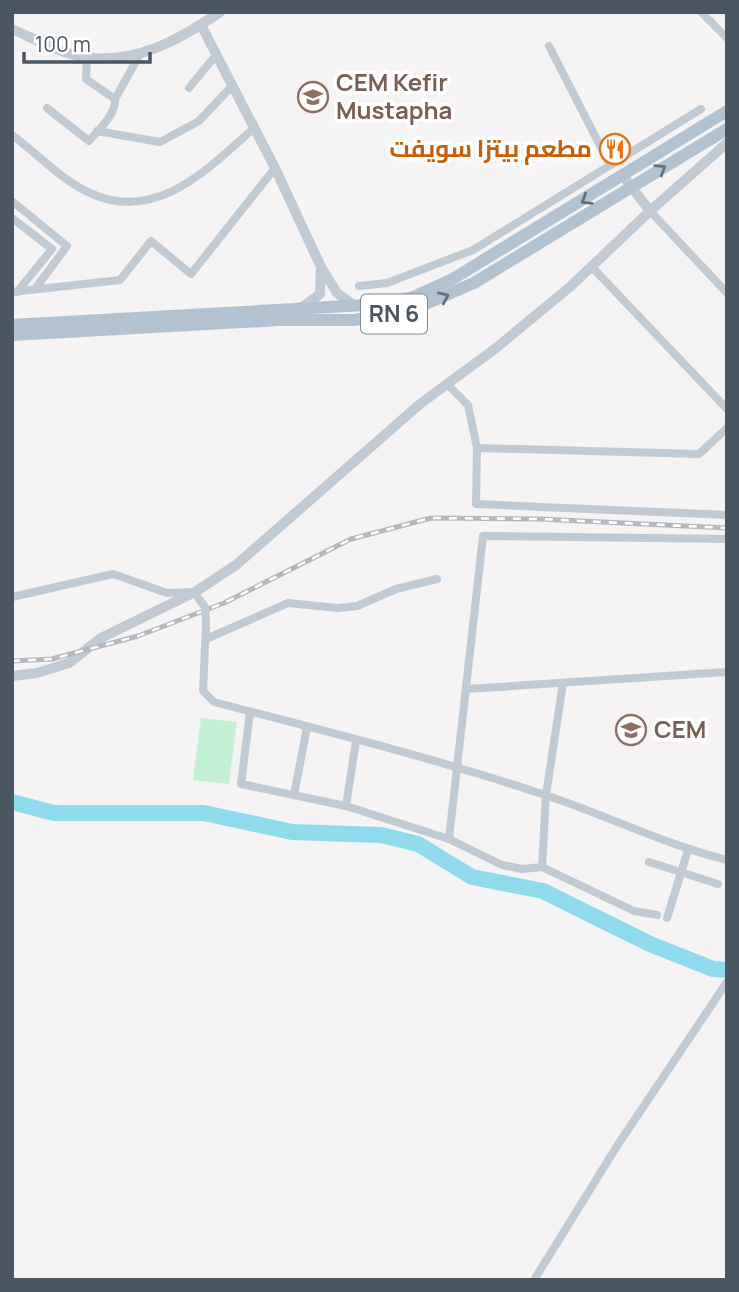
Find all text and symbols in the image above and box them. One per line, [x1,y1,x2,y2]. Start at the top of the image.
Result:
scale bar [24,21,150,65]
text: 100 m [35,30,91,58]
place label: CEM Kefir Mustapha [336,65,452,126]
school or university icon: CEM Kefir Mustapha [296,80,330,114]
place label: مطعم بيتزا سويفت [389,131,592,165]
restaurant icon: مطعم بيتزا سويفت [598,132,632,166]
one-way arrow [653,165,666,178]
one-way arrow [580,191,593,204]
one-way arrow [438,292,450,306]
road number: RN 6 [361,294,427,334]
place label: CEM [654,712,706,745]
school or university icon: CEM [614,713,648,747]

